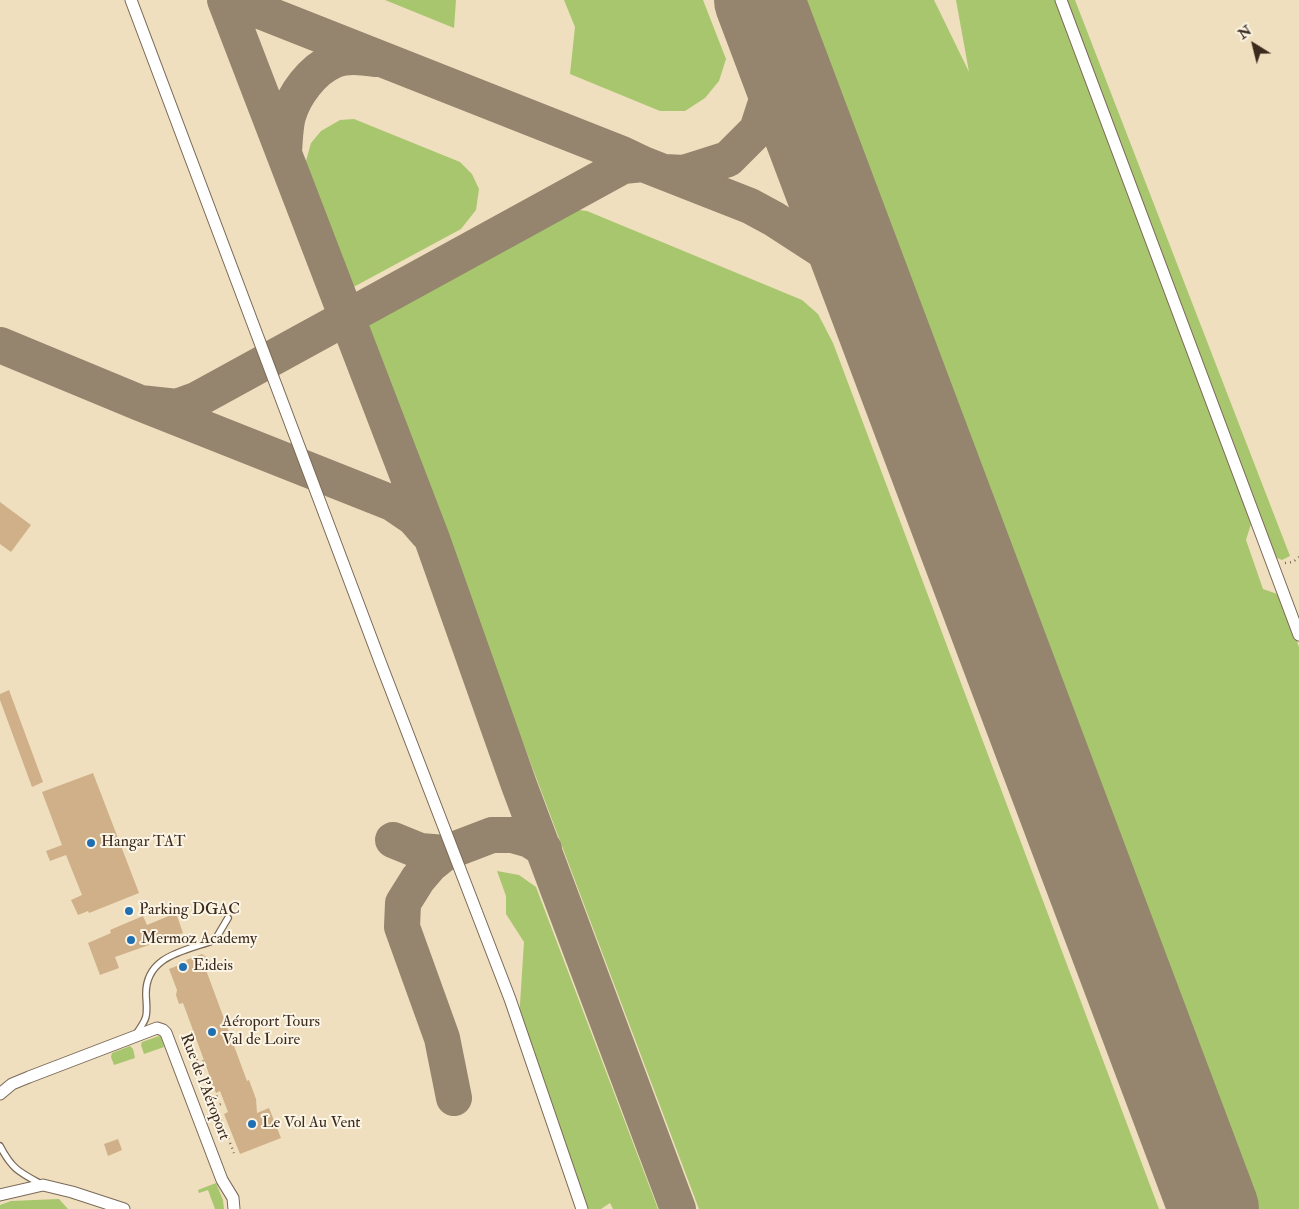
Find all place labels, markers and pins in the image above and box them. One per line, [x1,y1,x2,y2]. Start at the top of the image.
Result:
place label: Hangar TAT [101,833,186,853]
marker: Hangar TAT [85,837,97,849]
place label: Parking DGAC [139,901,240,921]
marker: Parking DGAC [123,905,135,917]
place label: Mermoz Academy [141,930,257,950]
marker: Mermoz Academy [125,934,137,946]
place label: Eideis [193,957,233,977]
marker: Eideis [177,961,189,973]
place label: Aéroport Tours Val de Loire [222,1013,320,1051]
marker: Aéroport Tours Val de Loire [206,1026,218,1038]
place label: Le Vol Au Vent [262,1114,360,1134]
marker: Le Vol Au Vent [246,1118,258,1130]

